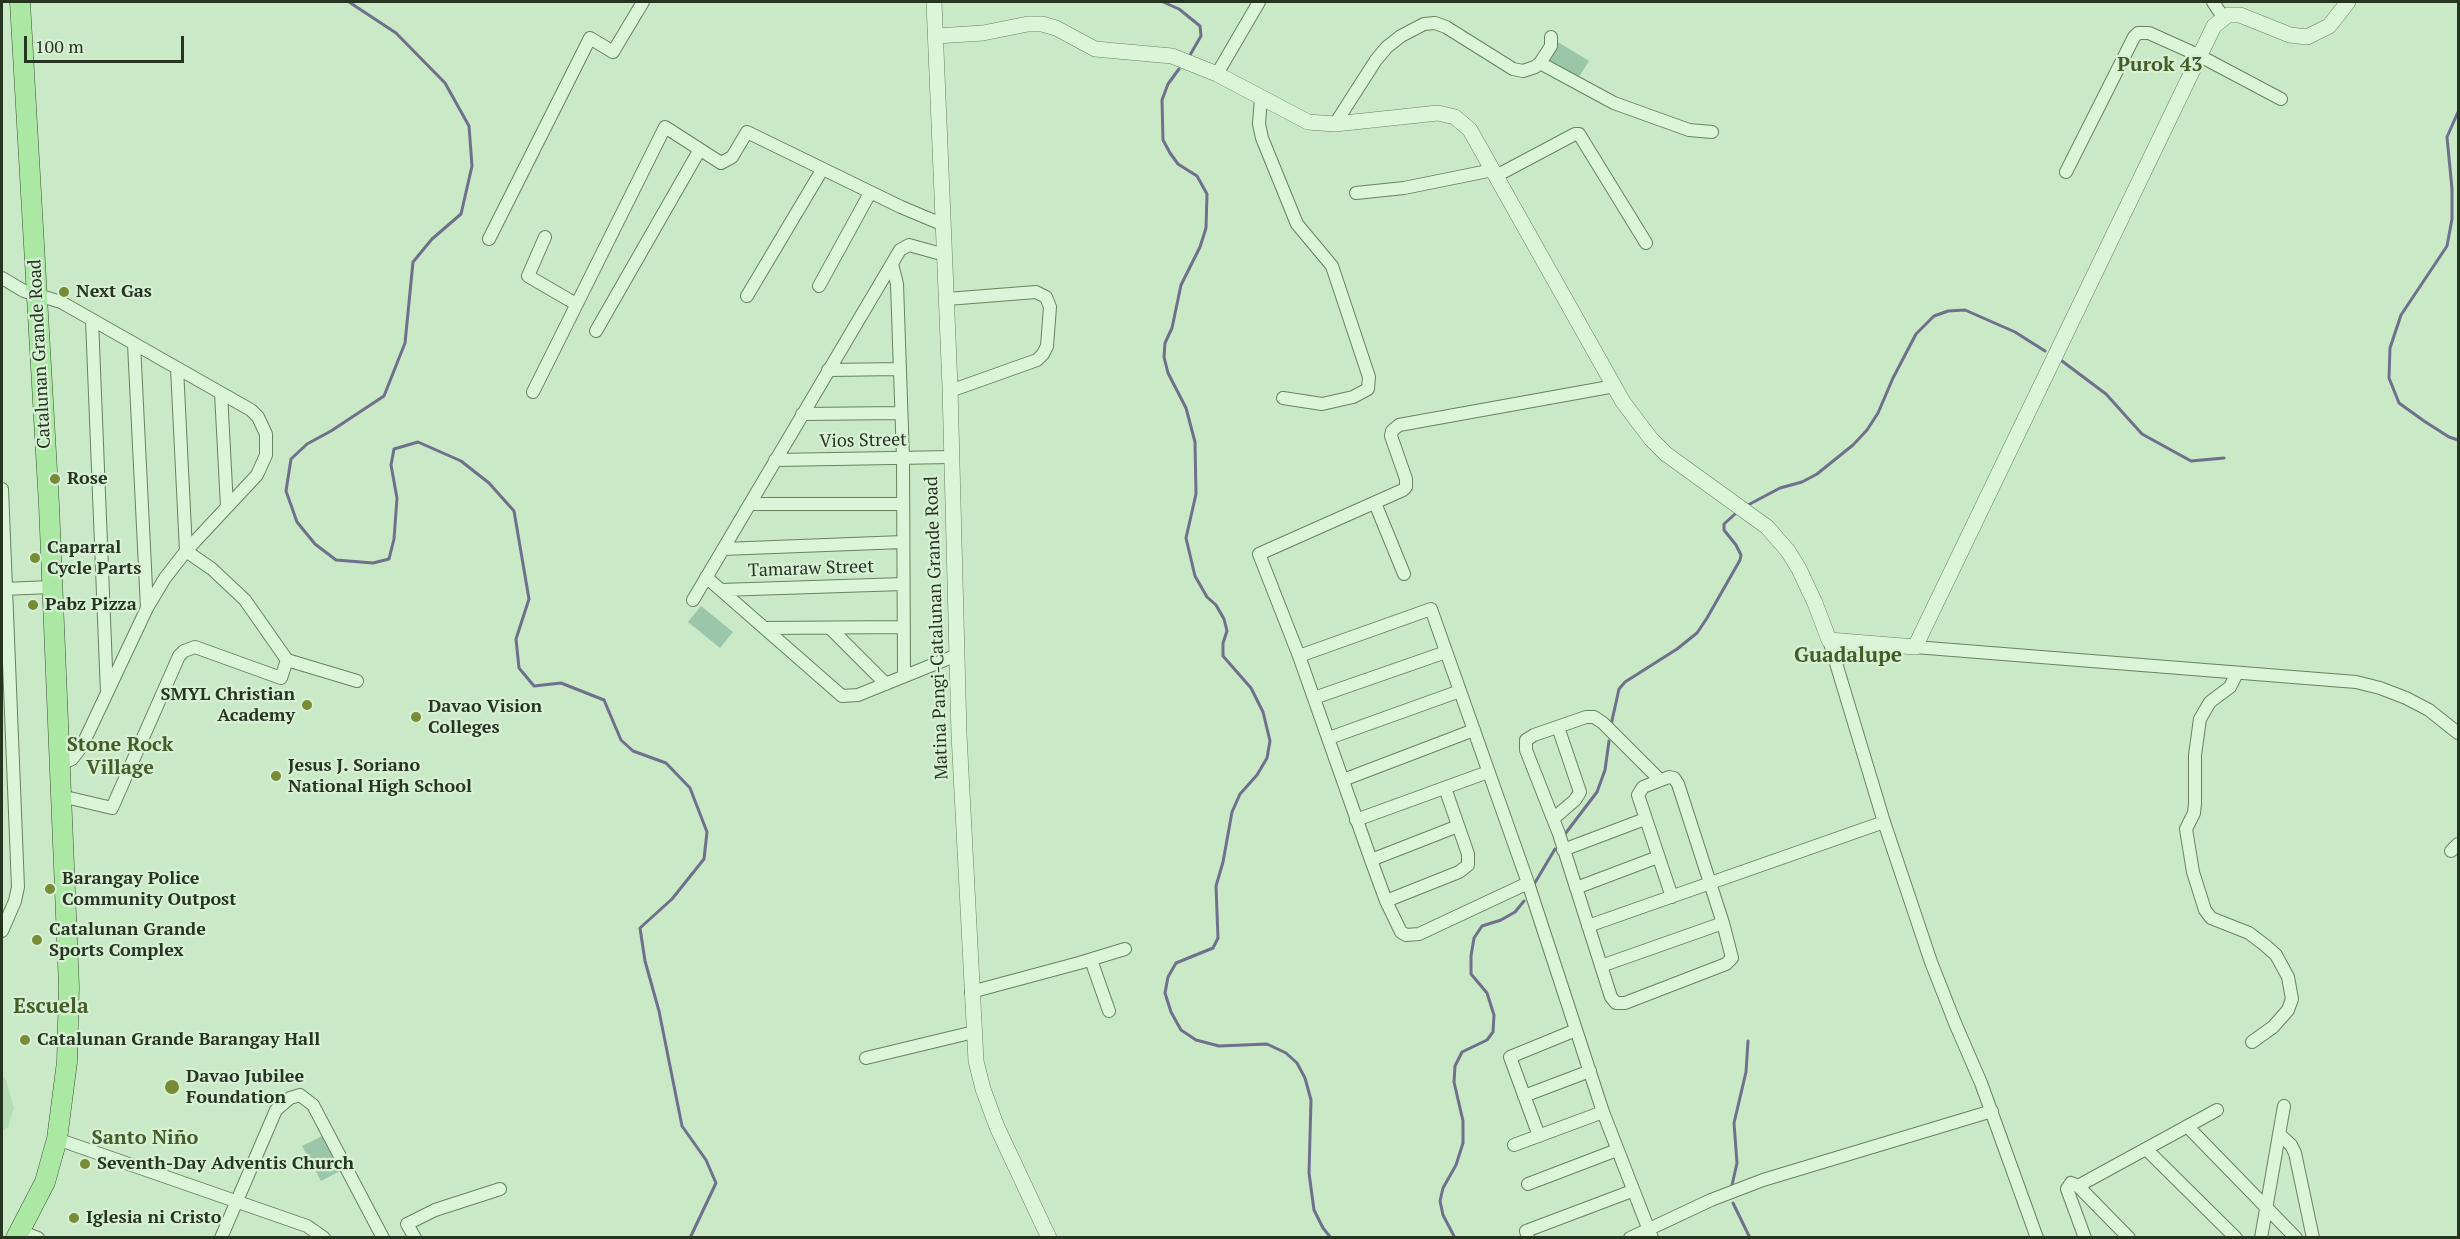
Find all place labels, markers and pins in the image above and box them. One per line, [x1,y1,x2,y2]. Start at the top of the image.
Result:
place label: Next Gas [76,281,152,303]
marker: Next Gas [57,285,71,299]
place label: Rose [67,468,108,490]
marker: Rose [48,472,62,486]
place label: Caparral Cycle Parts [47,537,141,580]
marker: Caparral Cycle Parts [28,551,42,565]
place label: Pabz Pizza [45,594,137,616]
marker: Pabz Pizza [26,598,40,612]
place label: SMYL Christian Academy [160,684,295,726]
place label: Davao Vision Colleges [428,696,542,738]
marker: SMYL Christian Academy [300,698,314,712]
marker: Davao Vision Colleges [409,710,423,724]
place label: Jesus J. Soriano National High School [288,755,472,798]
marker: Jesus J. Soriano National High School [269,769,283,783]
place label: Barangay Police Community Outpost [62,868,236,910]
marker: Barangay Police Community Outpost [43,882,57,896]
place label: Catalunan Grande Sports Complex [49,919,206,962]
marker: Catalunan Grande Sports Complex [30,933,44,947]
place label: Catalunan Grande Barangay Hall [37,1029,320,1051]
marker: Catalunan Grande Barangay Hall [18,1033,32,1047]
place label: Davao Jubilee Foundation [186,1066,304,1108]
marker: Davao Jubilee Foundation [163,1078,181,1096]
place label: Seventh-Day Adventis Church [97,1153,354,1175]
marker: Seventh-Day Adventis Church [78,1157,92,1171]
place label: Iglesia ni Cristo [86,1207,221,1229]
marker: Iglesia ni Cristo [67,1211,81,1225]

